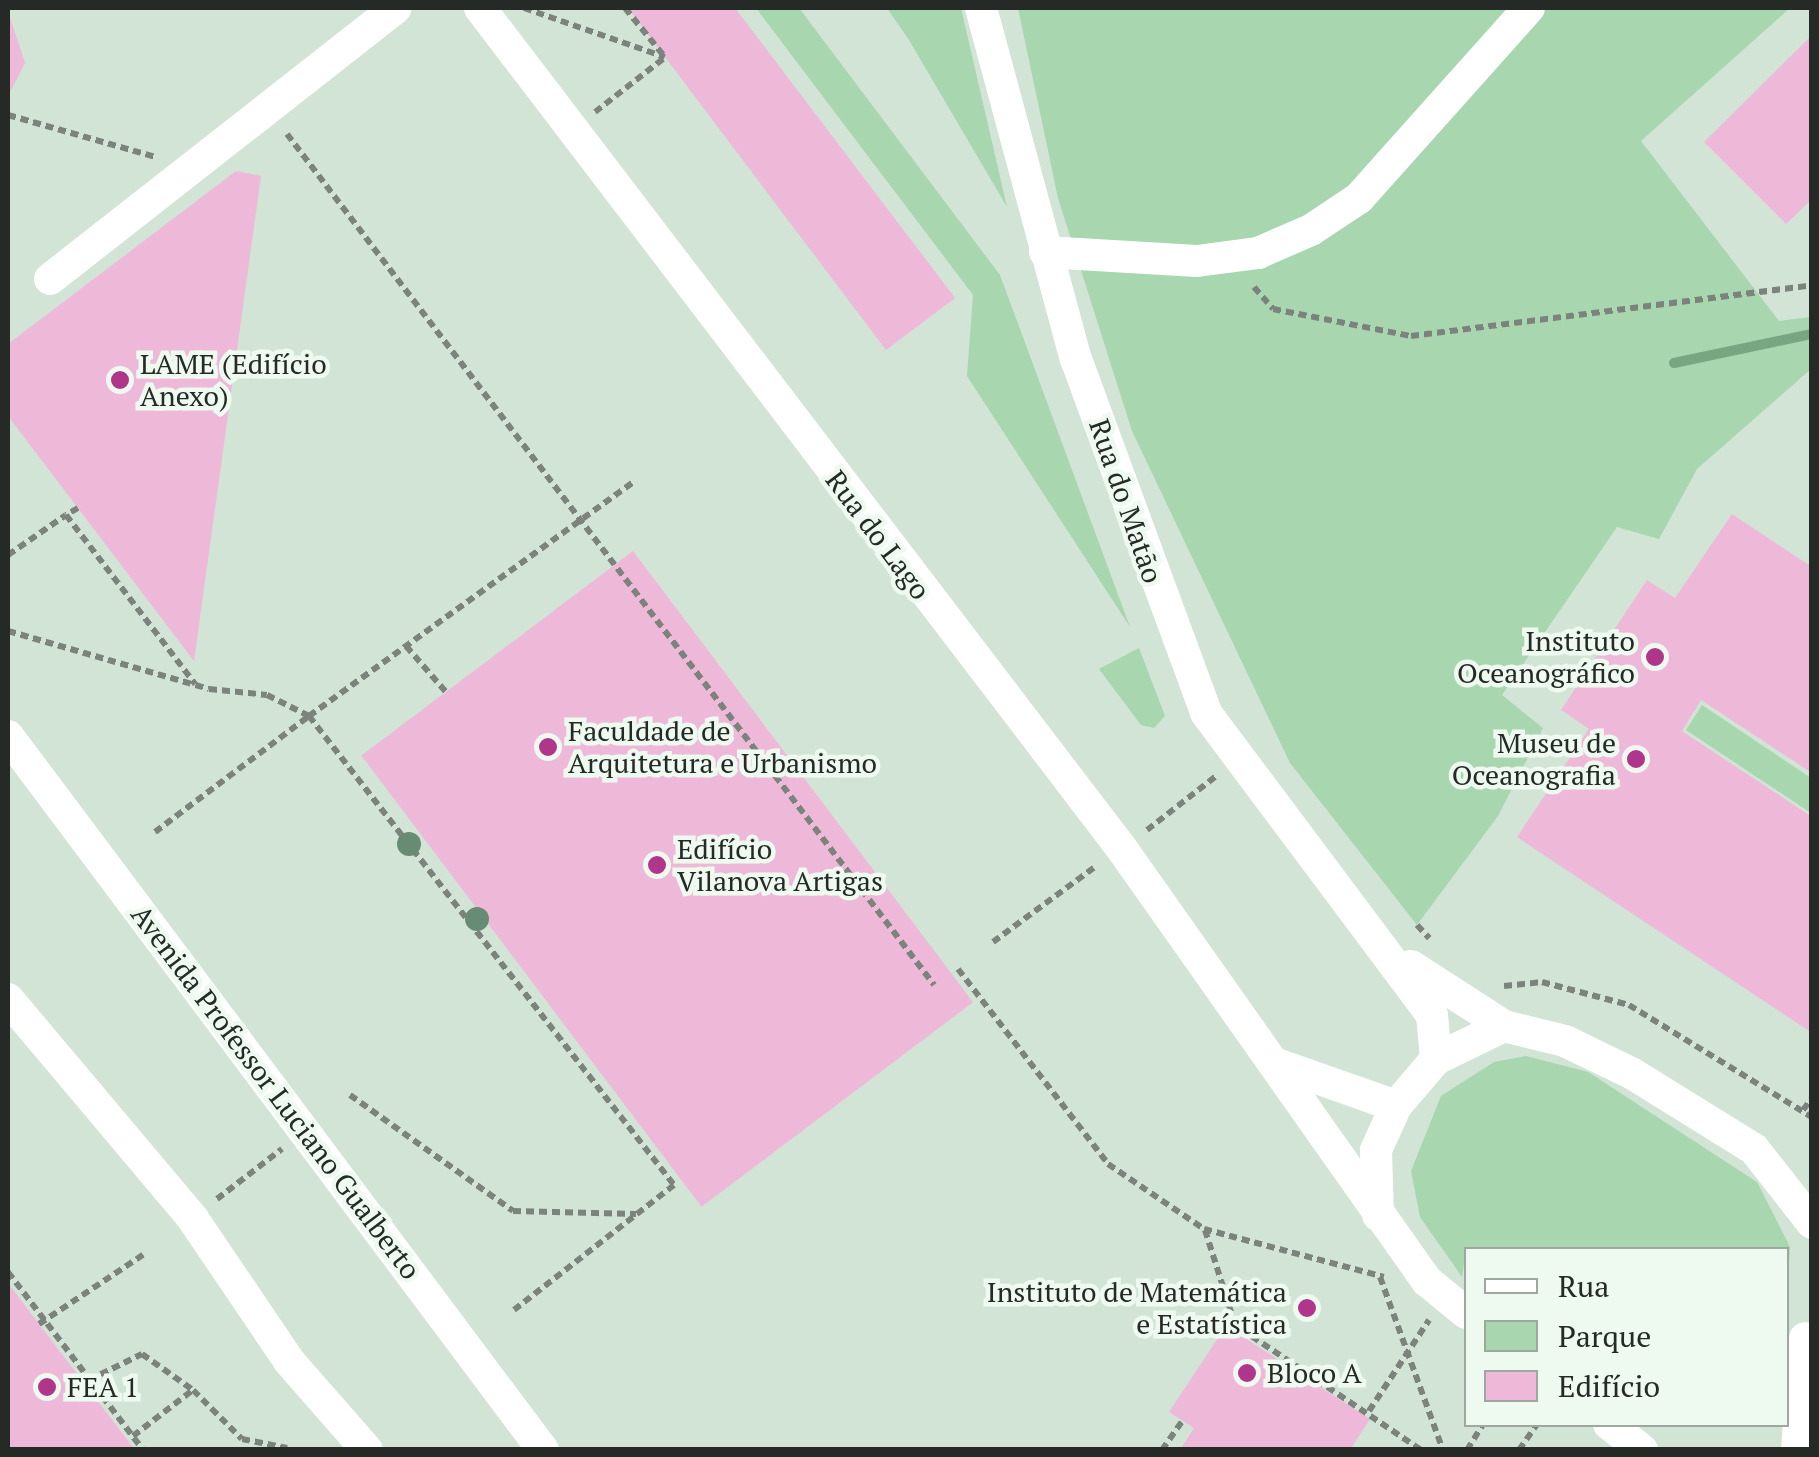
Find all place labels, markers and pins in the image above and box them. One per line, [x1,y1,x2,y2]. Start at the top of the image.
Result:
place label: LAME (Edifício Anexo) [140,347,327,413]
marker: LAME (Edifício Anexo) [109,369,131,391]
place label: Instituto Oceanográfico [1457,624,1635,690]
marker: Instituto Oceanográfico [1644,646,1666,668]
place label: Faculdade de Arquitetura e Urbanismo [568,714,877,780]
place label: Museu de Oceanografia [1452,726,1616,792]
marker: Faculdade de Arquitetura e Urbanismo [537,736,559,758]
marker: Museu de Oceanografia [1625,748,1647,770]
place label: Edifício Vilanova Artigas [677,832,884,898]
marker: Edifício Vilanova Artigas [646,854,668,876]
place label: Instituto de Matemática e Estatística [987,1275,1287,1341]
marker: Instituto de Matemática e Estatística [1296,1297,1318,1319]
place label: Bloco A [1267,1356,1362,1390]
marker: Bloco A [1236,1362,1258,1384]
place label: FEA 1 [67,1370,139,1404]
marker: FEA 1 [36,1376,58,1398]

